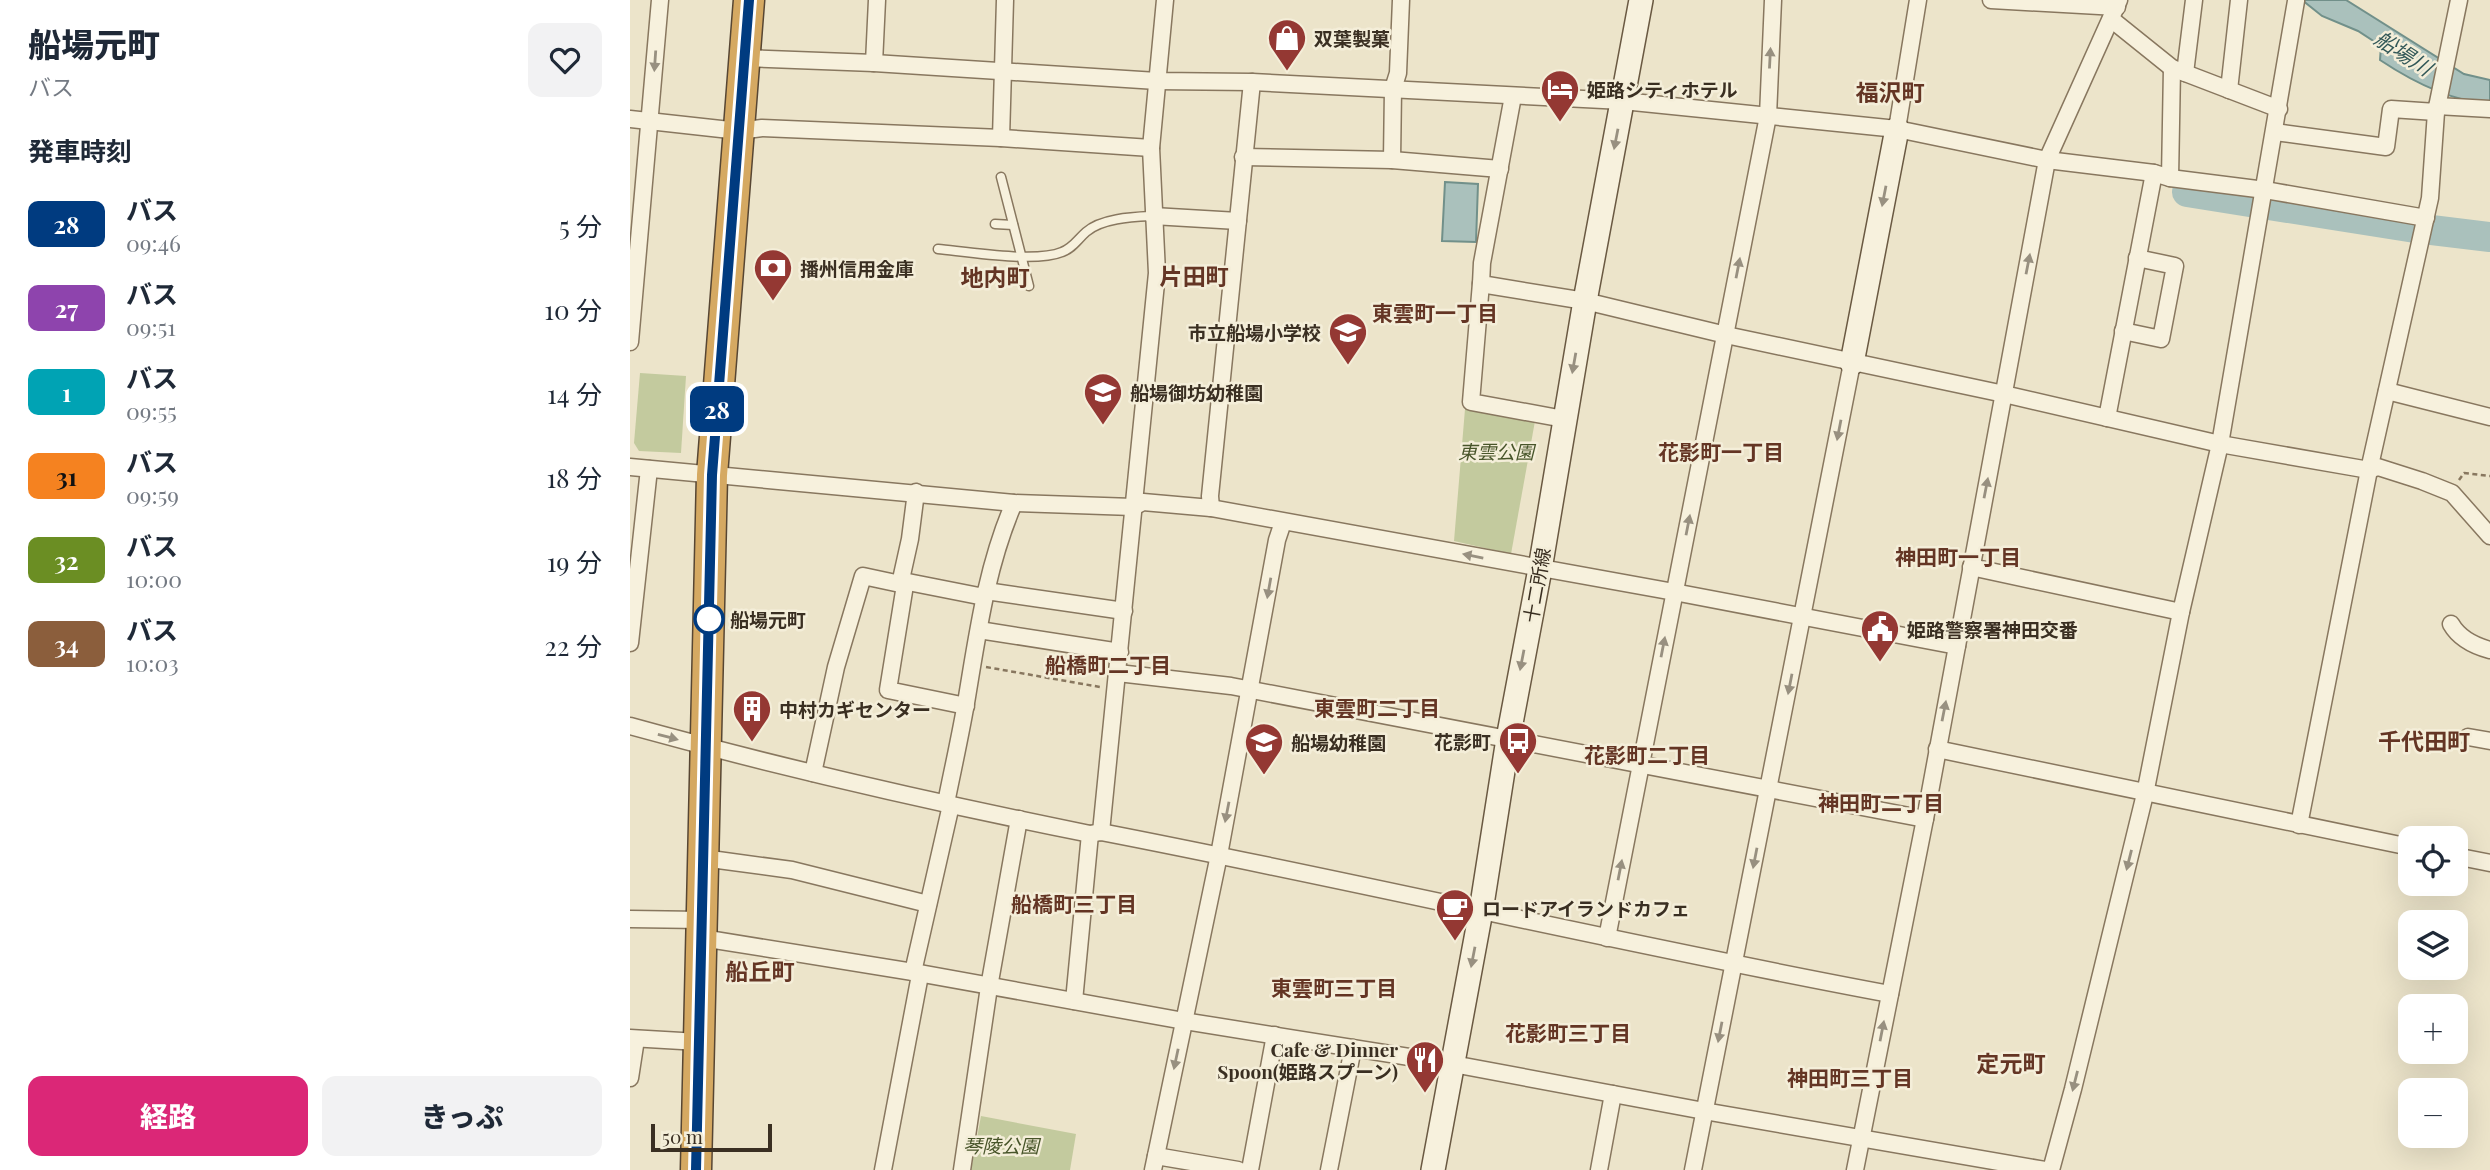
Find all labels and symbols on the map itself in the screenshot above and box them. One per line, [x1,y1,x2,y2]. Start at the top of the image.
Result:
shop icon: 双葉製菓 [1266,17,1308,72]
water label: 船場川 [2370,23,2440,82]
place label: 双葉製菓 [1314,25,1390,51]
one-way arrow [1765,47,1776,69]
one-way arrow [649,50,660,72]
hotel icon: 姫路シティホテル [1539,68,1581,123]
place label: 姫路シティホテル [1587,76,1738,102]
district label: 福沢町 [1856,76,1925,107]
one-way arrow [1610,128,1621,150]
one-way arrow [1879,185,1890,207]
bank icon: 播州信用金庫 [752,247,794,302]
one-way arrow [2023,253,2034,275]
place label: 播州信用金庫 [800,255,914,281]
one-way arrow [1733,257,1744,279]
district label: 片田町 [1160,260,1229,291]
district label: 地内町 [961,261,1030,292]
district label: 東雲町一丁目 [1372,298,1498,326]
school or university icon: 市立船場小学校 [1327,311,1369,366]
place label: 市立船場小学校 [1188,319,1321,345]
one-way arrow [1568,352,1579,374]
school or university icon: 船場御坊幼稚園 [1082,371,1124,426]
place label: 船場御坊幼稚園 [1130,379,1263,405]
line badge: 28 [686,386,749,432]
one-way arrow [1834,419,1845,441]
district label: 花影町一丁目 [1658,437,1784,465]
park label: 東雲公園 [1458,438,1537,464]
one-way arrow [1981,477,1992,499]
one-way arrow [1682,514,1693,536]
district label: 神田町一丁目 [1895,542,2021,570]
street label: 十二所線 [1517,545,1555,625]
one-way arrow [1462,551,1484,562]
one-way arrow [1263,577,1274,599]
marker: 船場元町 [694,604,724,634]
place label: 船場元町 [730,606,806,632]
public building icon: 姫路警察署神田交番 [1859,608,1901,663]
place label: 姫路警察署神田交番 [1907,616,2078,642]
one-way arrow [1658,636,1669,658]
one-way arrow [1517,649,1528,671]
district label: 船橋町二丁目 [1045,650,1171,678]
one-way arrow [1784,673,1795,695]
building icon: 中村カギセンター [731,688,773,743]
district label: 東雲町二丁目 [1314,693,1440,721]
place label: 中村カギセンター [779,696,931,722]
one-way arrow [1939,700,1950,722]
bus stop icon: 花影町 [1497,720,1539,775]
school or university icon: 船場幼稚園 [1243,721,1285,776]
district label: 千代田町 [2378,725,2470,756]
place label: 花影町 [1434,728,1491,754]
place label: 船場幼稚園 [1291,729,1386,755]
one-way arrow [658,732,679,742]
district label: 花影町二丁目 [1584,740,1710,768]
district label: 神田町二丁目 [1818,788,1944,816]
one-way arrow [1221,801,1232,823]
one-way arrow [1749,847,1760,869]
one-way arrow [2123,849,2134,871]
one-way arrow [1614,859,1625,881]
cafe icon: ロードアイランドカフェ [1434,887,1476,942]
district label: 船橋町三丁目 [1011,889,1137,917]
place label: ロードアイランドカフェ [1482,895,1690,921]
one-way arrow [1467,946,1478,968]
district label: 船丘町 [726,955,795,986]
district label: 東雲町三丁目 [1271,973,1397,1001]
district label: 花影町三丁目 [1505,1018,1631,1046]
one-way arrow [1876,1020,1887,1042]
one-way arrow [1715,1021,1726,1043]
place label: Cafe & Dinner Spoon(姫路スプーン) [1217,1036,1398,1084]
restaurant icon: Cafe & Dinner Spoon(姫路スプーン) [1404,1039,1446,1094]
district label: 定元町 [1977,1047,2046,1078]
one-way arrow [1171,1048,1182,1070]
district label: 神田町三丁目 [1787,1063,1913,1091]
one-way arrow [2069,1070,2080,1092]
scale bar [651,1121,772,1153]
park label: 琴陵公園 [963,1132,1042,1158]

